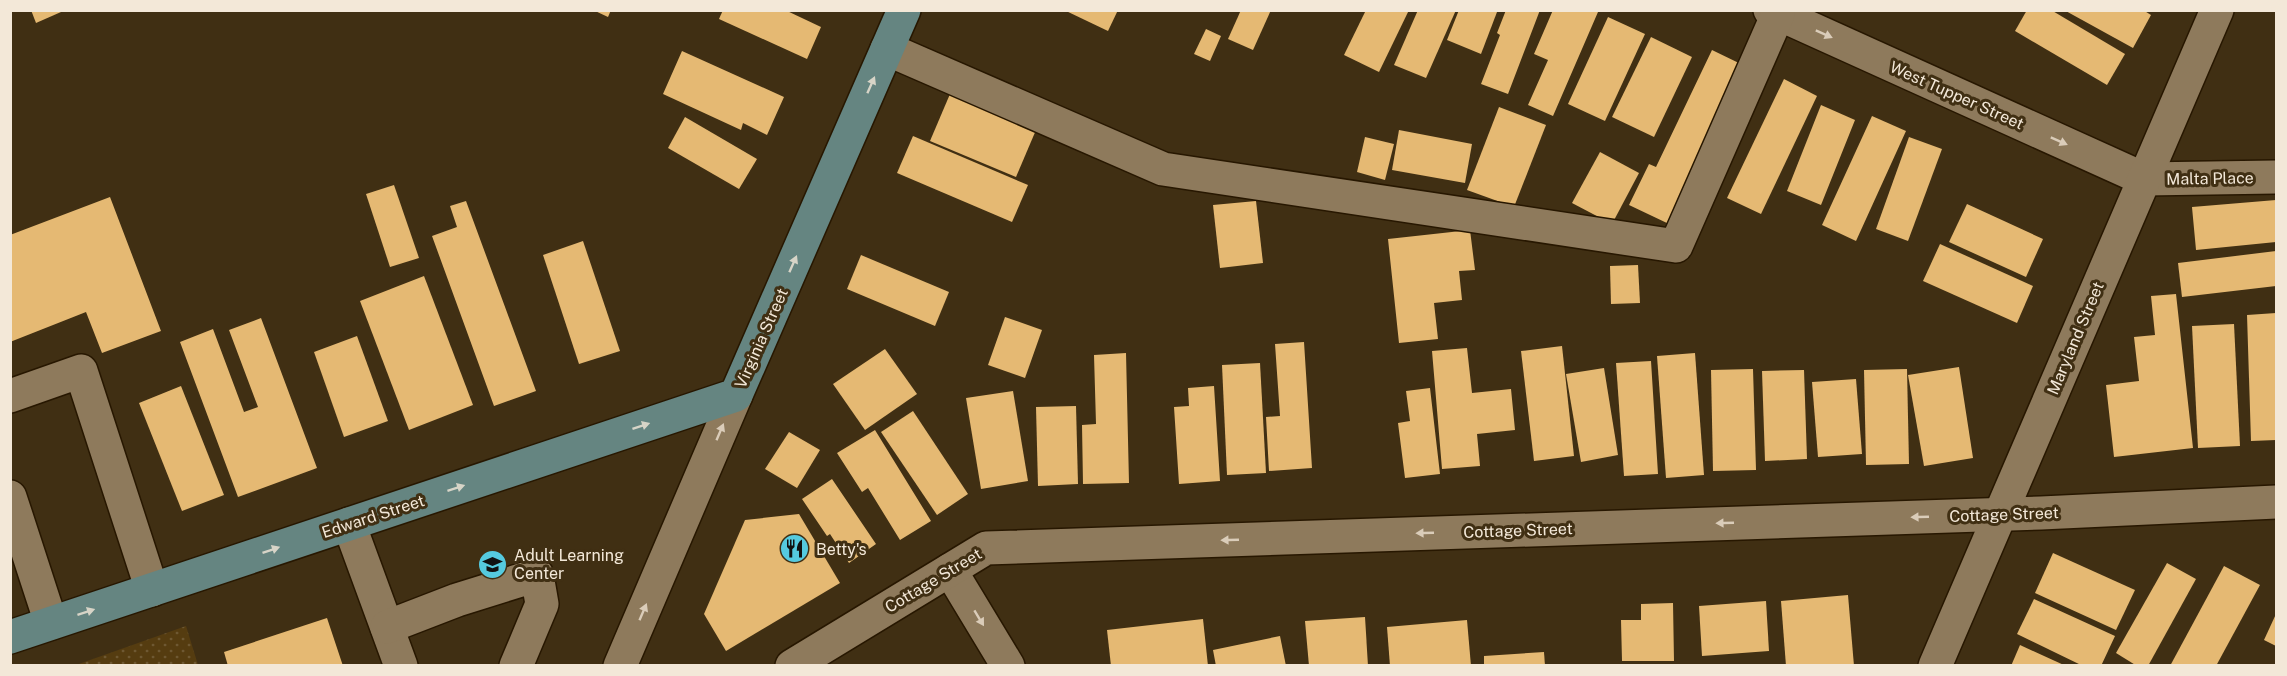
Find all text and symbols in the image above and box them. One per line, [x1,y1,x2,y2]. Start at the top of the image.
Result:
one-way arrow [1815,30,1832,39]
street label: West Tupper Street [1887,57,2027,134]
one-way arrow [866,76,876,94]
one-way arrow [2050,136,2067,145]
street label: Malta Place [2166,168,2254,189]
one-way arrow [788,255,798,273]
street label: Maryland Street [2043,279,2108,398]
street label: Virginia Street [731,285,792,391]
one-way arrow [632,421,650,431]
one-way arrow [715,424,724,441]
one-way arrow [447,483,465,492]
street label: Edward Street [319,491,427,542]
street label: Cottage Street [1949,503,2059,526]
one-way arrow [1910,512,1929,522]
street label: Cottage Street [1463,519,1573,542]
one-way arrow [1716,519,1735,528]
one-way arrow [1416,529,1435,538]
restaurant icon: Betty's [779,533,811,565]
one-way arrow [1221,535,1240,545]
place label: Betty's [816,540,867,559]
street label: Cottage Street [881,544,985,617]
one-way arrow [262,545,280,554]
place label: Adult Learning Center [514,546,624,583]
school or university icon: Adult Learning Center [477,548,509,580]
one-way arrow [638,602,648,620]
one-way arrow [77,606,95,616]
one-way arrow [974,610,984,627]

